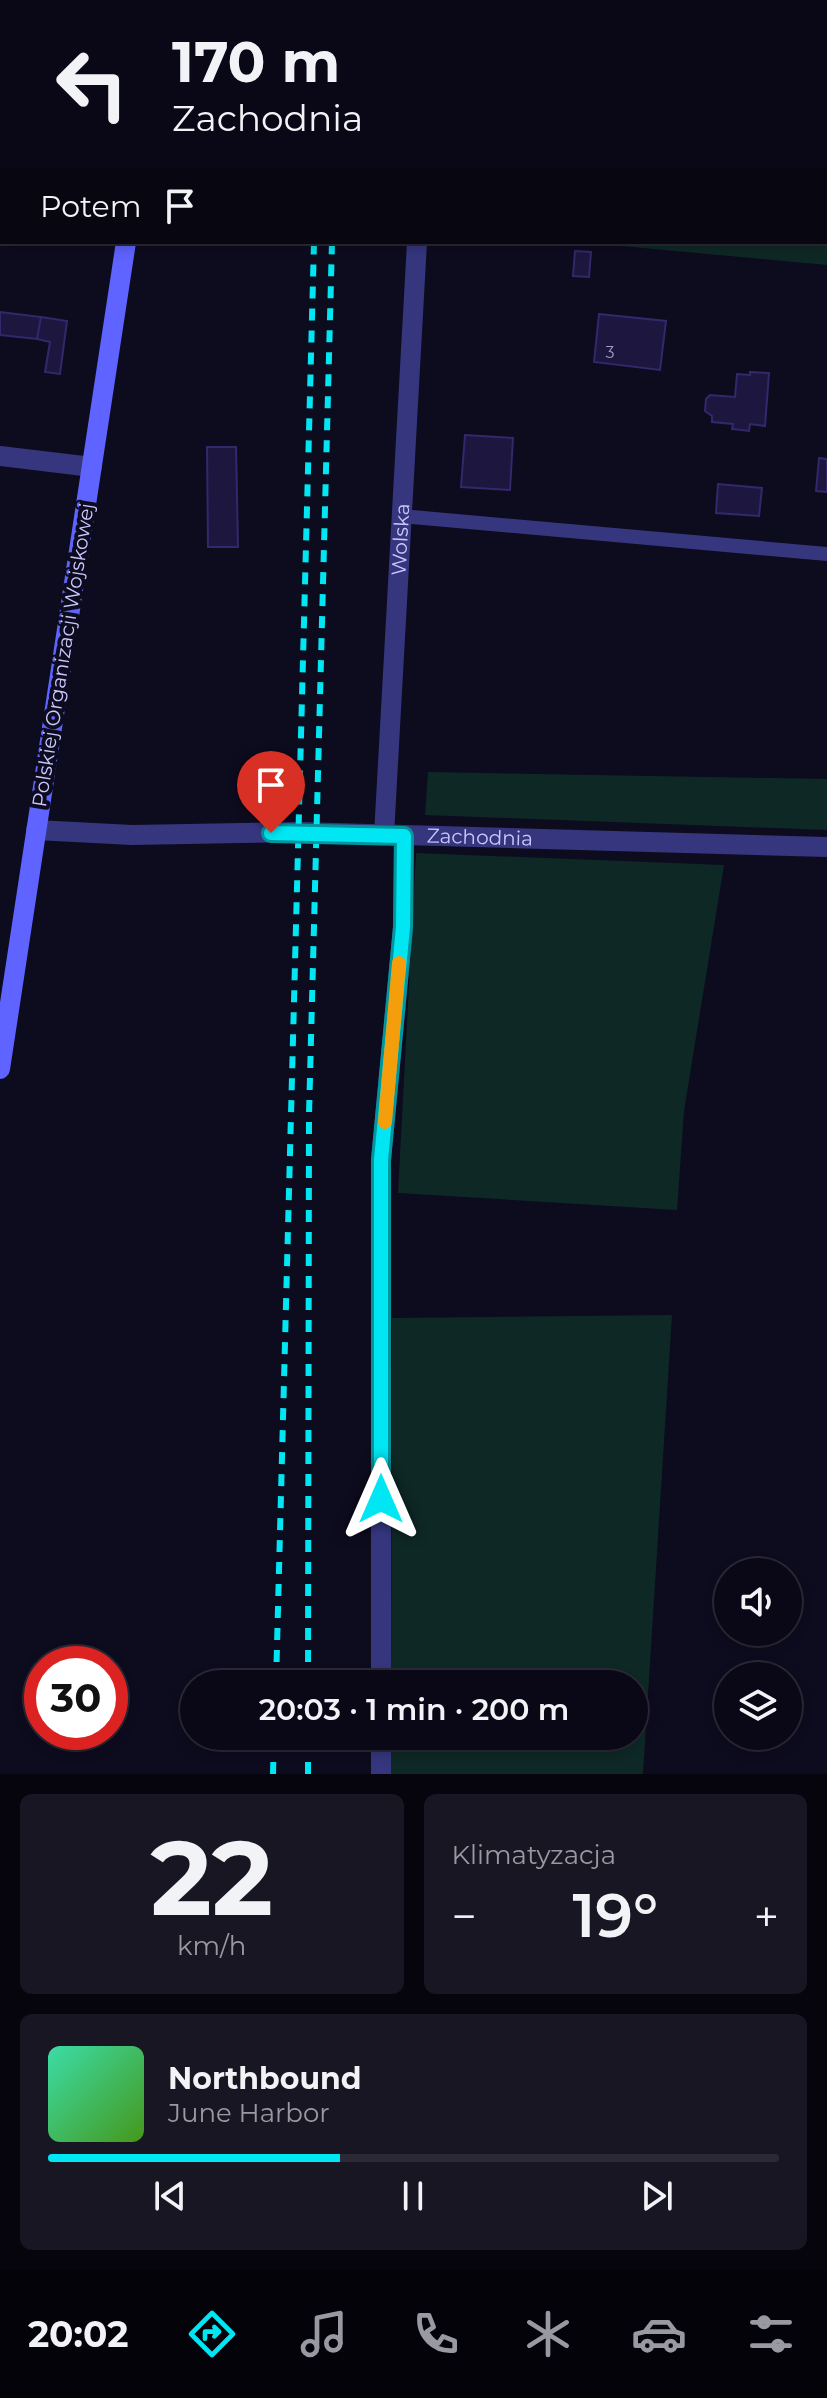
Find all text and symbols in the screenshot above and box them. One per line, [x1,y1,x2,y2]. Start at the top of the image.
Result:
text: 170 m [172,28,340,96]
icon: left [40,32,144,136]
text: Zachodnia [172,96,363,140]
icon: arrive [158,184,202,228]
text: Potem [40,188,142,225]
house number: 3 [605,343,615,362]
street label: Polskiej Organizacji Wojskowej [27,501,99,809]
street label: Wolska [386,503,414,576]
pin [237,751,305,833]
icon: arrive [249,763,293,807]
street label: Zachodnia [426,824,533,851]
position arrow [339,1457,423,1541]
map controls [714,1558,802,1750]
button: sound [714,1558,802,1646]
speed limit sign: 30 [24,1646,128,1750]
button: layers [714,1662,802,1750]
text: 20:03 · 1 min · 200 m [259,1691,569,1728]
text: 22 [150,1814,273,1941]
text: Klimatyzacja [452,1839,616,1871]
text: 19° [572,1879,658,1952]
text: − [452,1889,477,1943]
text: + [754,1889,779,1943]
text: km/h [177,1930,246,1962]
text: Northbound [168,2060,362,2097]
text: June Harbor [168,2097,330,2129]
icon: previous [148,2174,192,2218]
icon: pause [391,2174,435,2218]
icon: next [635,2174,679,2218]
icon: directions [184,2306,240,2362]
icon: music [296,2306,352,2362]
icon: phone [408,2306,464,2362]
icon: climate [520,2306,576,2362]
icon: car [631,2306,687,2362]
icon: filters [743,2306,799,2362]
text: 20:02 [28,2312,129,2356]

